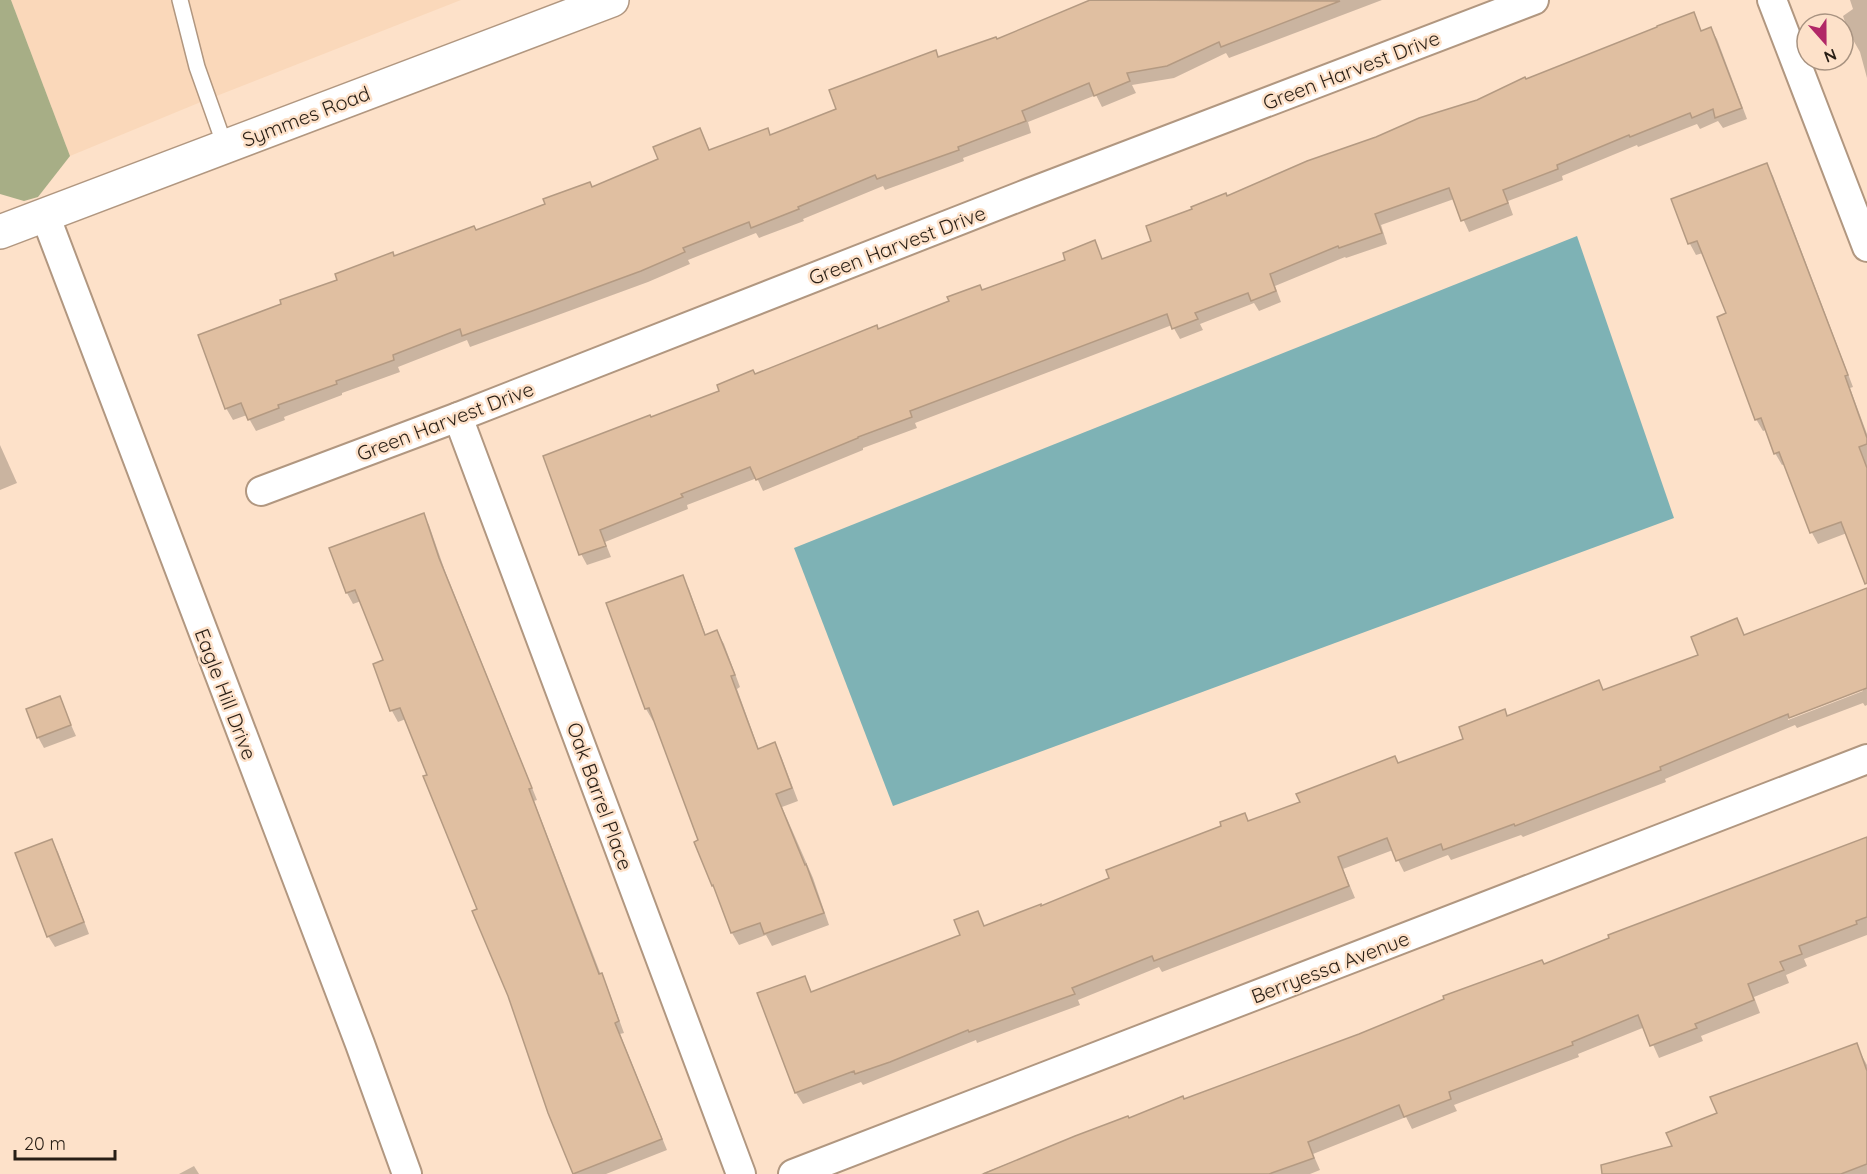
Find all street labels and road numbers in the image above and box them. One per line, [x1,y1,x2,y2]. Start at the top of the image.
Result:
street label: Green Harvest Drive [1259,25,1443,115]
street label: Symmes Road [239,80,373,152]
street label: Green Harvest Drive [805,200,989,290]
street label: Green Harvest Drive [353,376,537,466]
street label: Eagle Hill Drive [189,625,263,763]
street label: Oak Barrel Place [562,719,638,873]
street label: Berryessa Avenue [1247,925,1413,1009]

